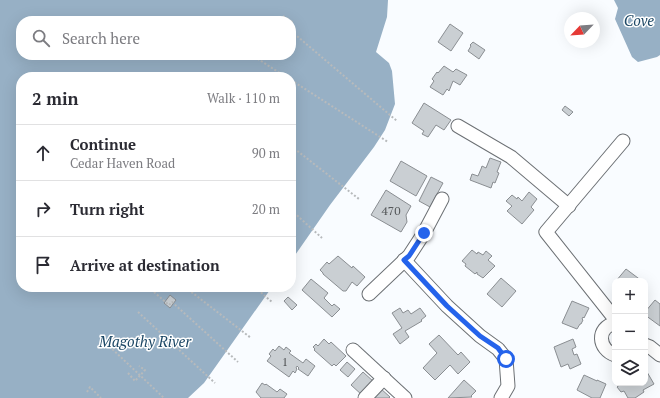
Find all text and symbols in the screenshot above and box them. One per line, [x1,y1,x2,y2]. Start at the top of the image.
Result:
water label: Cove [624,10,654,30]
north arrow [564,12,600,48]
search box [16,16,296,60]
icon: search [30,27,52,49]
text: Search here [62,28,140,48]
text: 2 min [32,87,79,110]
text: Walk · 110 m [207,89,280,107]
text: Continue [70,134,136,154]
icon: ahead [32,142,54,164]
text: 90 m [252,144,280,162]
text: Cedar Haven Road [70,154,175,172]
icon: right [32,198,54,220]
text: Turn right [70,199,145,219]
text: 20 m [252,200,280,218]
house number: 470 [381,203,401,218]
route end [415,224,433,242]
icon: arrive [32,254,54,276]
text: Arrive at destination [70,255,220,275]
map controls [612,278,648,386]
button: + [612,278,648,314]
button: − [612,314,648,350]
water label: Magothy River [98,331,192,351]
route start [497,350,515,368]
button: layers [612,350,648,386]
house number: 1 [282,354,288,369]

